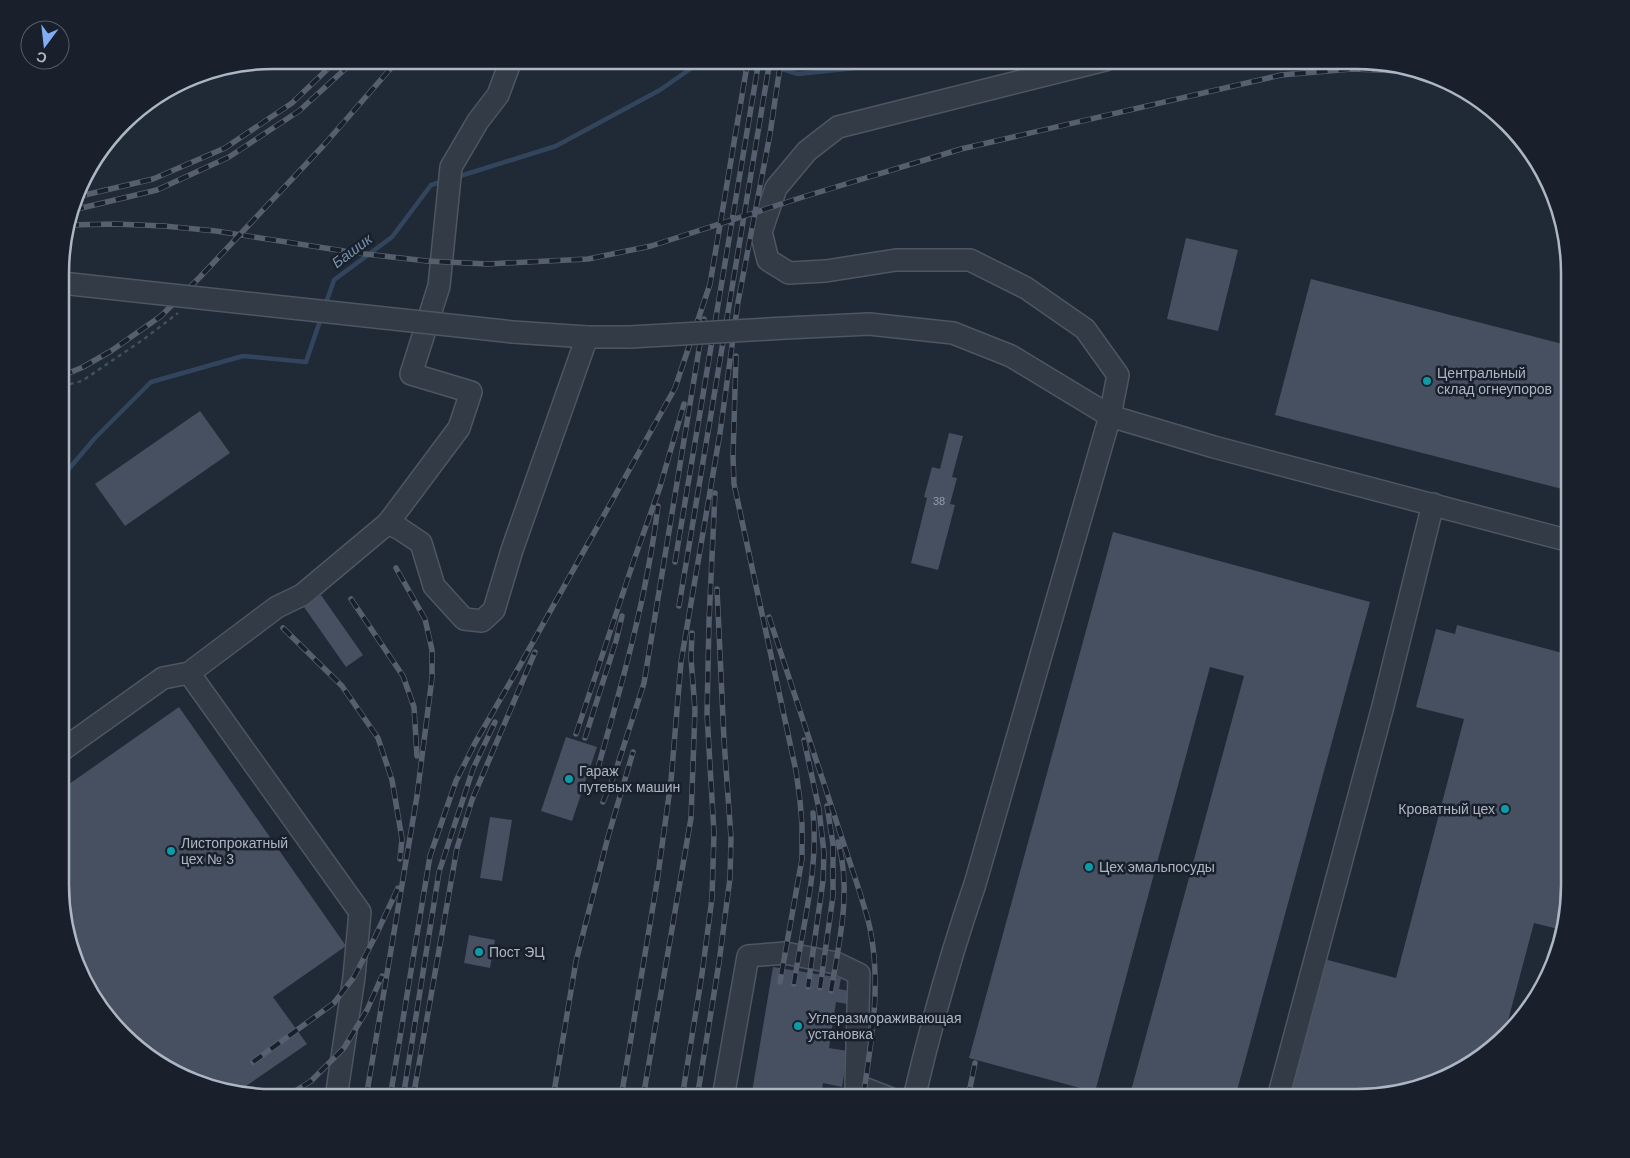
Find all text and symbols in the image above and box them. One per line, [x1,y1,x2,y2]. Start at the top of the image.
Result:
north arrow [20,20,70,70]
text: С [35,49,49,67]
water label: Башик [328,229,376,271]
place label: Центральный склад огнеупоров [1437,365,1552,397]
marker: Центральный склад огнеупоров [1421,375,1433,387]
house number: 38 [933,495,945,507]
place label: Гараж путевых машин [579,763,680,795]
marker: Гараж путевых машин [563,773,575,785]
place label: Кроватный цех [1398,801,1495,817]
marker: Кроватный цех [1499,803,1511,815]
place label: Листопрокатный цех № 3 [181,835,288,867]
marker: Листопрокатный цех № 3 [165,845,177,857]
place label: Цех эмальпосуды [1099,859,1215,875]
marker: Цех эмальпосуды [1083,861,1095,873]
place label: Поcт ЭЦ [489,944,545,960]
marker: Поcт ЭЦ [473,946,485,958]
place label: Углеразмораживающая установка [808,1010,961,1042]
marker: Углеразмораживающая установка [792,1020,804,1032]

